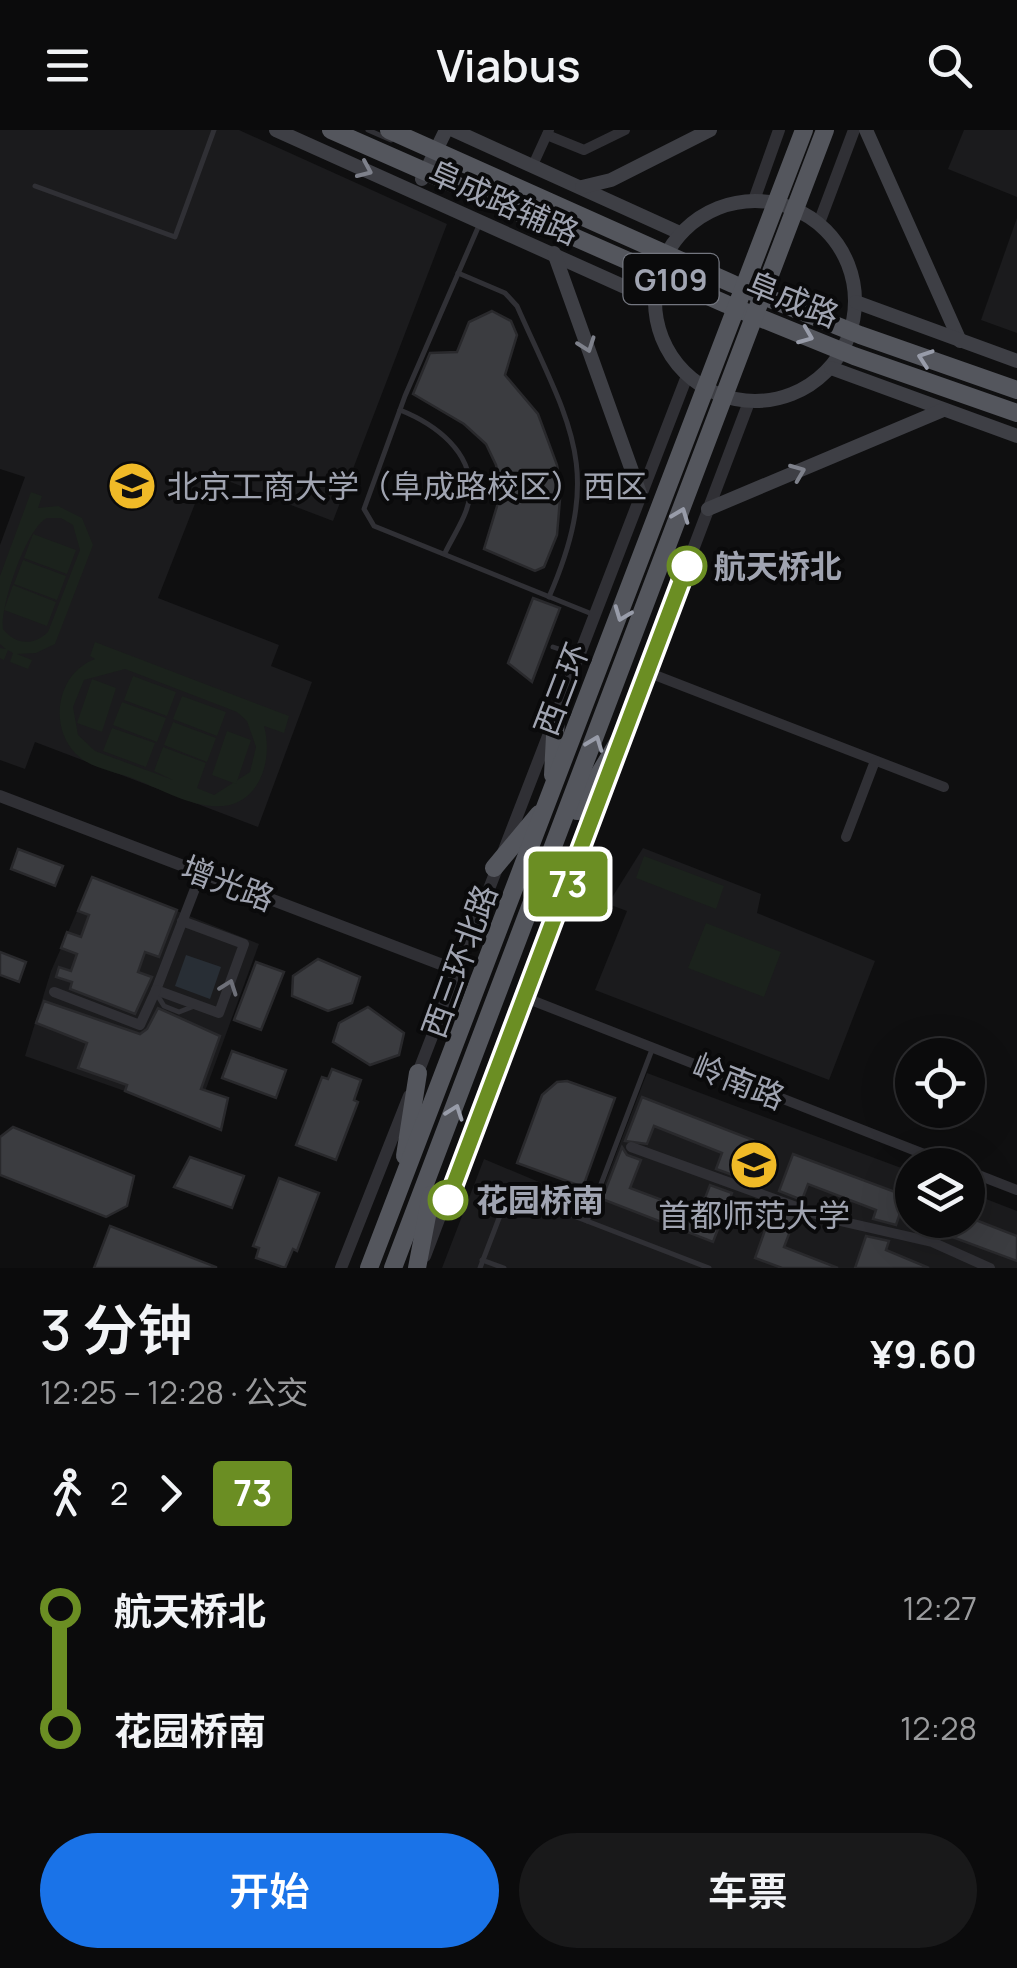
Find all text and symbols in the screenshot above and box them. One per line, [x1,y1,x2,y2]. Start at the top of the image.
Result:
text: Viabus [436,34,581,96]
icon: menu [40,38,95,93]
icon: search [922,38,977,93]
street label: 阜成路辅路 [422,149,586,255]
one-way arrow [355,158,373,178]
road number: G109 [624,254,718,304]
street label: 阜成路 [740,261,846,337]
one-way arrow [796,325,813,345]
one-way arrow [575,336,596,353]
one-way arrow [918,349,935,369]
school or university icon: 北京工商大学（阜成路校区）西区 [106,460,158,512]
place label: 北京工商大学（阜成路校区）西区 [167,464,647,508]
one-way arrow [788,464,806,484]
one-way arrow [669,508,690,525]
place label: 航天桥北 [714,544,842,588]
marker: 航天桥北 [668,547,706,585]
one-way arrow [613,605,633,622]
street label: 西三环 [523,636,599,742]
one-way arrow [583,735,603,753]
street label: 增光路 [175,845,281,921]
line badge: 73 [523,852,613,916]
text: 73 [548,860,588,908]
street label: 西三环北路 [411,878,507,1044]
one-way arrow [217,979,237,997]
map controls [895,1038,985,1238]
button: locate [895,1038,985,1128]
street label: 岭南路 [686,1043,792,1119]
one-way arrow [443,1105,464,1122]
school or university icon: 首都师范大学 [728,1139,780,1191]
button: layers [895,1148,985,1238]
place label: 花园桥南 [476,1178,604,1222]
marker: 花园桥南 [429,1181,467,1219]
place label: 首都师范大学 [658,1193,850,1237]
text: 3 分钟 [40,1291,192,1367]
text: ¥9.60 [870,1327,977,1379]
text: 12:25 – 12:28 · 公交 [40,1370,308,1414]
icon: walk [40,1466,95,1521]
icon: forward [143,1466,198,1521]
text: 73 [233,1469,272,1517]
text: 2 [110,1471,128,1515]
text: 航天桥北 [114,1584,266,1636]
text: 12:27 [902,1586,977,1630]
text: 花园桥南 [114,1704,266,1756]
text: 12:28 [900,1706,977,1750]
button: 开始 [40,1833,499,1948]
button: 车票 [519,1833,977,1948]

